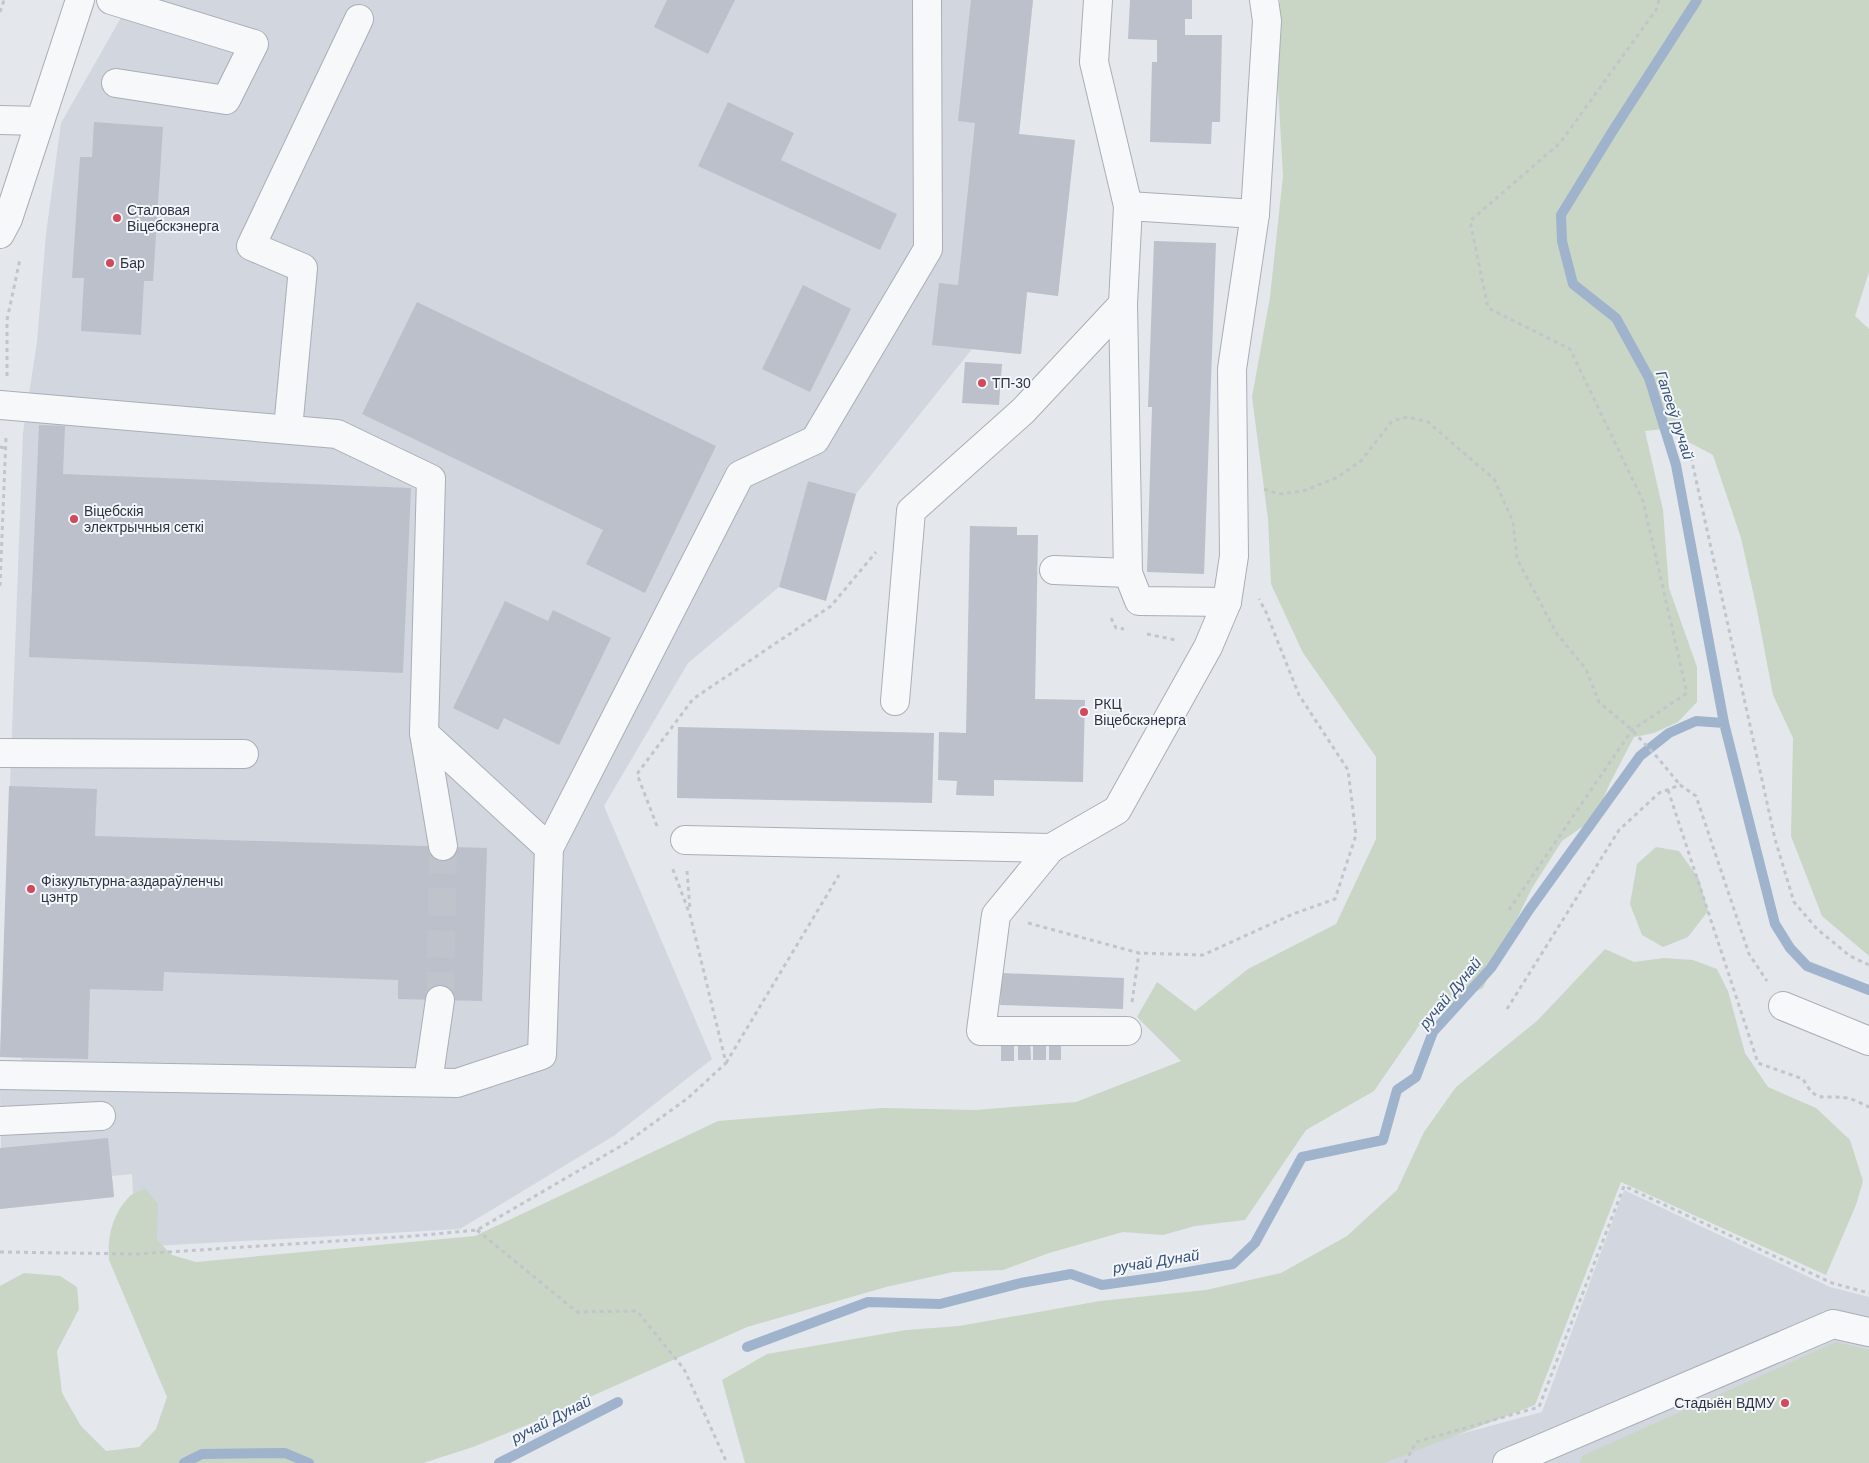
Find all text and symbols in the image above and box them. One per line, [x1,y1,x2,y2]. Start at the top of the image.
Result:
place label: Сталовая Віцебскэнерга [127,202,219,234]
marker: Сталовая Віцебскэнерга [111,212,123,224]
place label: Бар [120,255,145,271]
marker: Бар [104,257,116,269]
water label: Гапееў ручай [1653,369,1698,462]
place label: ТП-30 [992,375,1031,391]
marker: ТП-30 [976,377,988,389]
place label: Віцебскія электрычныя сеткі [84,503,204,535]
marker: Віцебскія электрычныя сеткі [68,513,80,525]
place label: РКЦ Віцебскэнерга [1094,696,1186,728]
marker: РКЦ Віцебскэнерга [1078,706,1090,718]
place label: Фізкультурна-аздараўленчы цэнтр [41,873,223,905]
marker: Фізкультурна-аздараўленчы цэнтр [25,883,37,895]
water label: ручай Дунай [1415,954,1485,1033]
water label: ручай Дунай [1111,1246,1201,1276]
water label: ручай Дунай [507,1391,594,1447]
place label: Стадыён ВДМУ [1674,1395,1775,1411]
marker: Стадыён ВДМУ [1779,1397,1791,1409]

